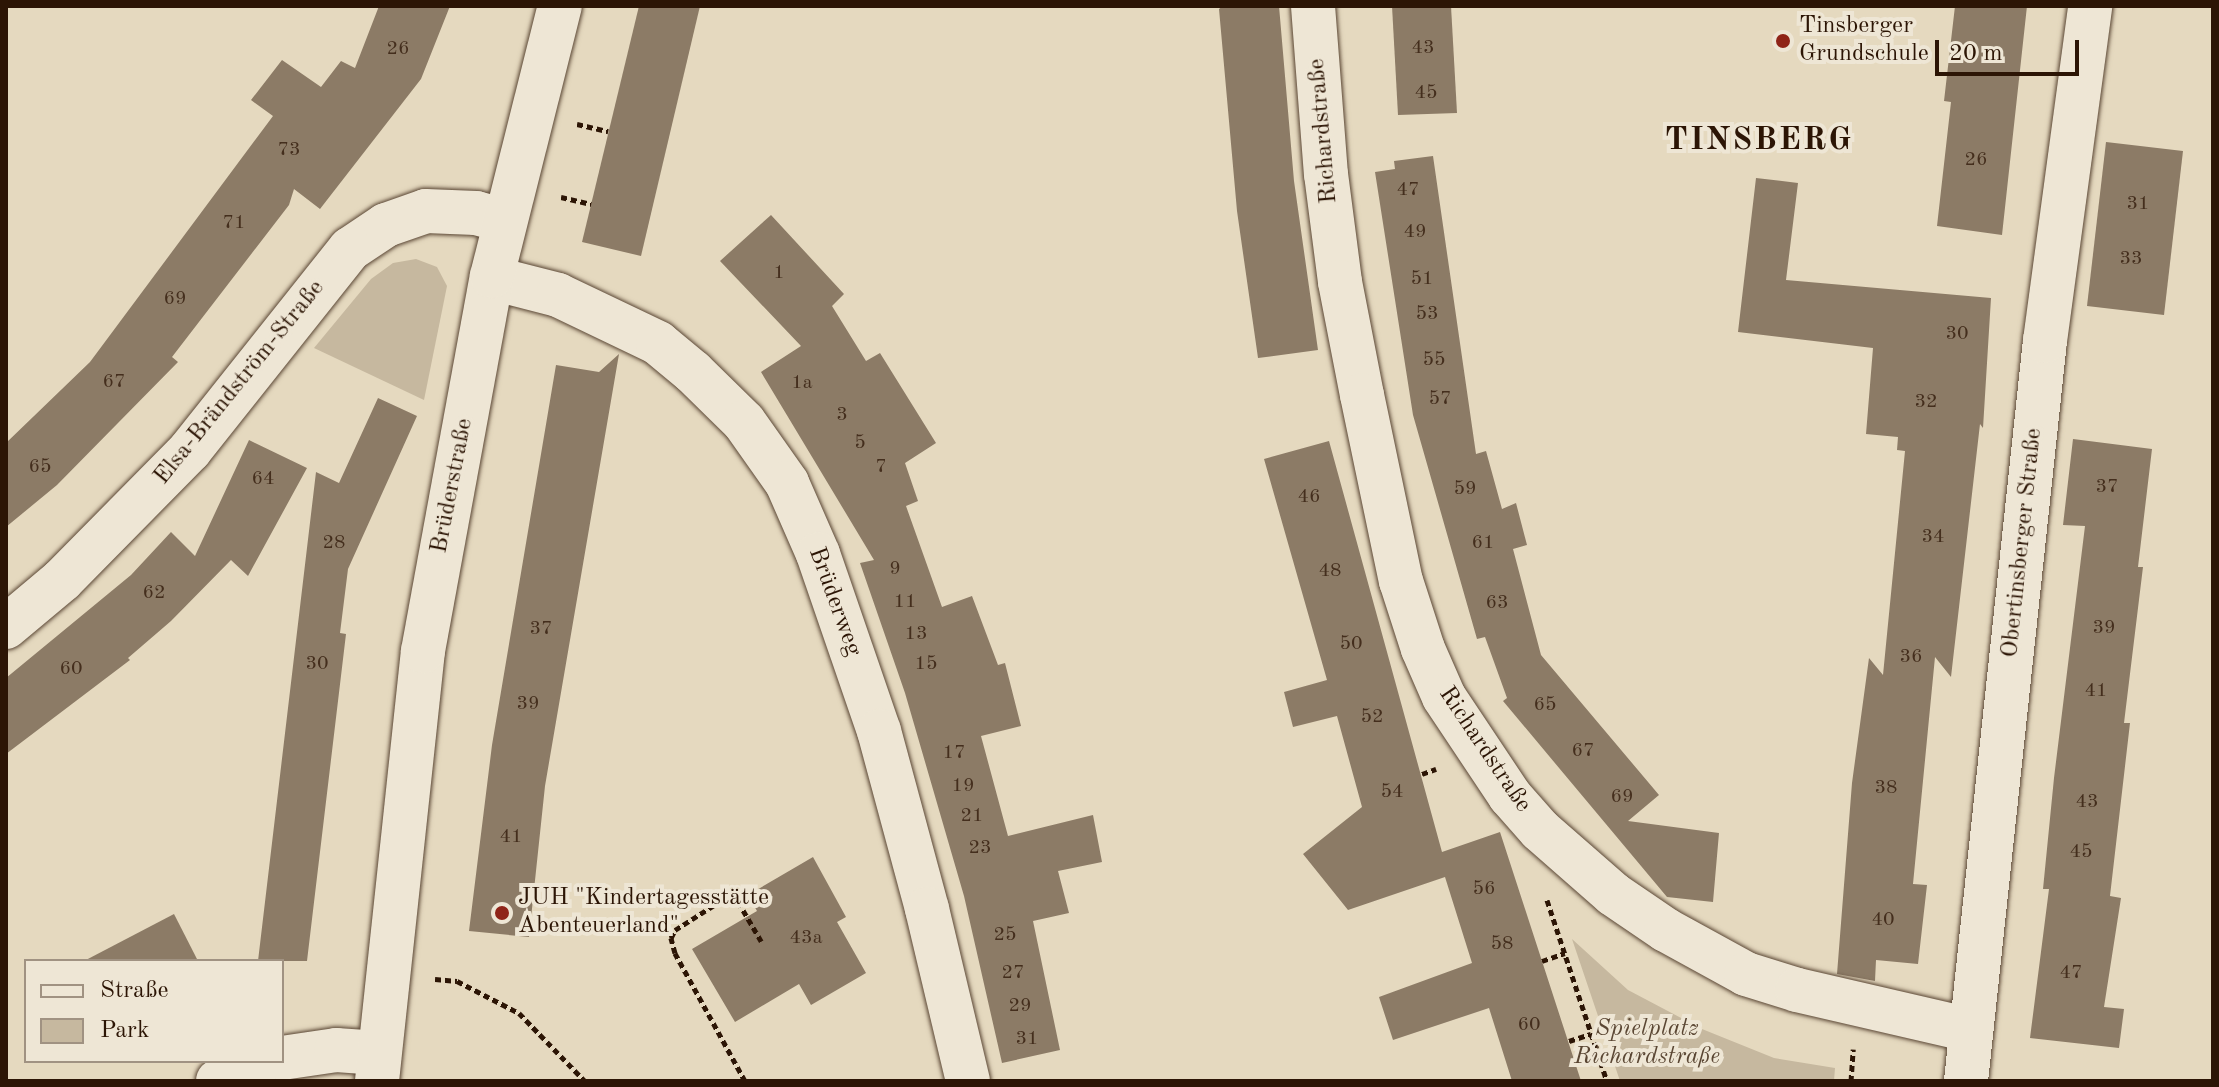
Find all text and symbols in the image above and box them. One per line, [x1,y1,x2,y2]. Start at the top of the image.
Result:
place label: Tinsberger Grundschule [1799,13,1929,69]
scale bar [1939,24,2083,74]
marker: Tinsberger Grundschule [1774,32,1792,50]
house number: 43 [1411,36,1435,60]
house number: 26 [386,37,410,61]
text: 20 m [1949,42,2003,66]
street label: Richardstraße [1303,57,1345,205]
house number: 45 [1414,81,1438,105]
district label: TINSBERG [1665,122,1853,160]
house number: 73 [277,138,301,162]
house number: 26 [1964,148,1988,172]
house number: 47 [1396,178,1420,202]
house number: 31 [2126,192,2150,216]
house number: 71 [222,211,246,235]
house number: 49 [1403,220,1427,244]
house number: 33 [2119,247,2143,271]
house number: 1 [773,261,785,285]
house number: 51 [1410,267,1434,291]
street label: Elsa-Brändström-Straße [149,275,331,491]
house number: 69 [163,287,187,311]
house number: 53 [1415,302,1439,326]
house number: 30 [1945,322,1969,346]
house number: 55 [1422,348,1446,372]
house number: 67 [102,370,126,394]
house number: 1a [791,371,813,395]
house number: 57 [1428,387,1452,411]
house number: 32 [1914,390,1938,414]
house number: 3 [836,403,848,427]
street label: Brüderstraße [426,416,480,556]
street label: Obertinsberger Straße [1997,427,2049,659]
house number: 5 [854,431,866,455]
house number: 65 [28,455,52,479]
house number: 7 [875,455,887,479]
house number: 64 [251,467,275,491]
house number: 37 [2095,475,2119,499]
house number: 59 [1453,477,1477,501]
house number: 46 [1297,485,1321,509]
house number: 34 [1921,525,1945,549]
house number: 28 [322,531,346,555]
house number: 61 [1471,531,1495,555]
street label: Brüderweg [801,543,867,661]
house number: 9 [889,557,901,581]
house number: 48 [1318,559,1342,583]
house number: 62 [142,581,166,605]
house number: 11 [893,590,917,614]
house number: 63 [1485,591,1509,615]
house number: 39 [2092,616,2116,640]
house number: 37 [529,617,553,641]
house number: 13 [904,622,928,646]
house number: 50 [1339,632,1363,656]
house number: 36 [1899,645,1923,669]
house number: 30 [305,652,329,676]
house number: 15 [914,652,938,676]
house number: 60 [59,657,83,681]
house number: 41 [2084,679,2108,703]
street label: Richardstraße [1431,682,1537,818]
house number: 39 [516,692,540,716]
house number: 65 [1533,693,1557,717]
house number: 52 [1360,705,1384,729]
house number: 67 [1571,739,1595,763]
house number: 17 [942,741,966,765]
house number: 19 [951,774,975,798]
house number: 38 [1874,776,1898,800]
house number: 54 [1380,780,1404,804]
house number: 69 [1610,785,1634,809]
house number: 43 [2075,790,2099,814]
house number: 21 [960,804,984,828]
house number: 41 [499,825,523,849]
house number: 23 [968,836,992,860]
house number: 45 [2069,840,2093,864]
house number: 56 [1472,877,1496,901]
place label: JUH "Kindertagesstätte Abenteuerland" [518,885,769,941]
marker: JUH "Kindertagesstätte Abenteuerland" [493,904,511,922]
house number: 40 [1871,908,1895,932]
house number: 25 [993,923,1017,947]
house number: 43a [789,926,823,950]
house number: 58 [1490,932,1514,956]
legend [24,959,284,1063]
house number: 27 [1001,961,1025,985]
house number: 47 [2059,961,2083,985]
text: Straße [100,979,169,1003]
house number: 29 [1008,994,1032,1018]
house number: 60 [1517,1013,1541,1037]
park label: Spielplatz Richardstraße [1574,1016,1720,1072]
text: Park [100,1019,149,1043]
house number: 31 [1015,1027,1039,1051]

